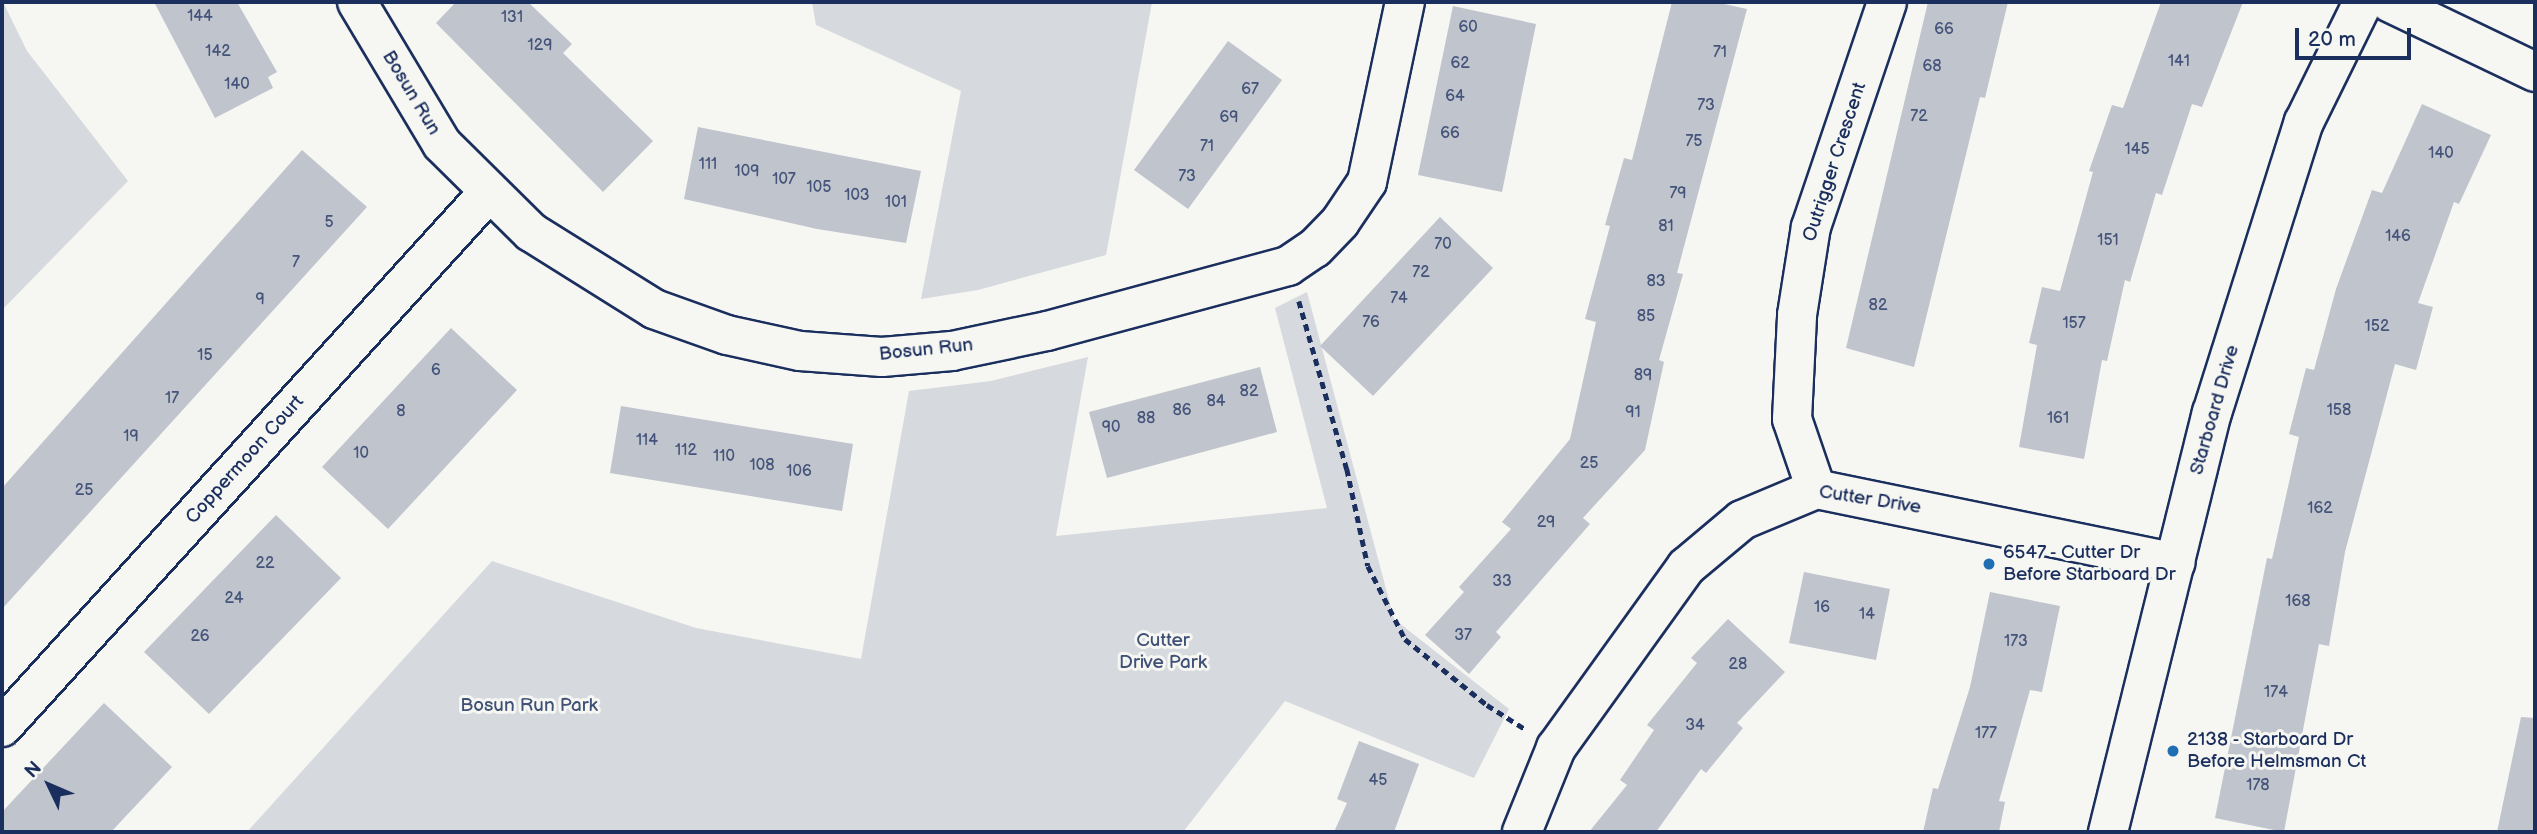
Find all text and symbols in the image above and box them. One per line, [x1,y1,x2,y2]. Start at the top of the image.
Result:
house number: 144 [187,7,213,27]
house number: 131 [501,8,523,28]
scale bar [2299,14,2414,58]
house number: 60 [1458,18,1478,38]
house number: 66 [1934,20,1954,40]
text: 20 m [2308,27,2356,52]
house number: 129 [528,36,552,56]
house number: 142 [205,42,231,62]
house number: 71 [1713,43,1727,63]
street label: Bosun Run [377,47,445,139]
house number: 141 [2168,52,2190,72]
house number: 62 [1450,54,1470,74]
house number: 68 [1922,57,1942,77]
house number: 140 [224,75,250,95]
house number: 67 [1241,80,1259,100]
street label: Outrigger Crescent [1799,80,1871,244]
house number: 64 [1445,87,1465,107]
house number: 73 [1697,96,1715,116]
house number: 72 [1910,107,1928,127]
house number: 69 [1219,108,1239,128]
house number: 66 [1440,124,1460,144]
house number: 75 [1685,132,1703,152]
house number: 71 [1200,137,1214,157]
house number: 145 [2124,140,2150,160]
house number: 140 [2428,144,2454,164]
house number: 111 [699,155,717,175]
house number: 109 [735,162,759,182]
house number: 73 [1178,167,1196,187]
house number: 107 [772,170,796,190]
house number: 105 [807,178,831,198]
house number: 79 [1669,184,1687,204]
house number: 103 [844,186,870,206]
house number: 101 [885,193,907,213]
house number: 5 [324,213,334,233]
house number: 81 [1658,217,1674,237]
house number: 146 [2385,227,2411,247]
house number: 151 [2097,231,2119,251]
house number: 70 [1434,235,1452,255]
house number: 7 [292,253,300,273]
house number: 72 [1412,263,1430,283]
house number: 83 [1646,272,1666,292]
house number: 74 [1390,289,1408,309]
house number: 9 [255,290,265,310]
house number: 82 [1869,296,1887,316]
house number: 85 [1637,307,1655,327]
house number: 76 [1362,313,1380,333]
house number: 157 [2062,314,2086,334]
house number: 152 [2365,317,2389,337]
street label: Bosun Run [878,334,974,366]
street label: Starboard Drive [2186,343,2244,477]
house number: 15 [197,346,213,366]
house number: 6 [431,361,441,381]
house number: 89 [1634,366,1652,386]
house number: 82 [1240,382,1258,402]
house number: 17 [165,389,179,409]
street label: Coppermoon Court [181,391,309,529]
house number: 84 [1206,392,1226,412]
house number: 86 [1172,401,1192,421]
house number: 158 [2327,401,2351,421]
house number: 8 [396,402,406,422]
house number: 91 [1625,403,1641,423]
house number: 88 [1137,409,1155,429]
house number: 161 [2047,409,2069,429]
house number: 90 [1102,418,1120,438]
house number: 19 [123,427,139,447]
house number: 114 [636,431,658,451]
house number: 112 [675,441,697,461]
house number: 10 [353,444,369,464]
house number: 110 [713,447,735,467]
house number: 25 [1580,454,1598,474]
house number: 108 [750,456,774,476]
house number: 106 [786,462,812,482]
house number: 25 [75,481,93,501]
street label: Cutter Drive [1817,481,1923,519]
house number: 162 [2307,499,2333,519]
house number: 29 [1537,513,1555,533]
place label: 6547 - Cutter Dr Before Starboard Dr [2003,542,2176,586]
house number: 22 [256,554,274,574]
marker: 6547 - Cutter Dr Before Starboard Dr [1981,556,1997,572]
house number: 33 [1492,572,1512,592]
house number: 24 [225,589,243,609]
house number: 168 [2285,592,2311,612]
house number: 16 [1814,598,1830,618]
house number: 14 [1859,605,1875,625]
house number: 37 [1454,626,1472,646]
house number: 26 [190,627,210,647]
park label: Cutter Drive Park [1119,630,1207,674]
house number: 173 [2004,632,2028,652]
house number: 28 [1729,655,1747,675]
house number: 174 [2264,683,2288,703]
park label: Bosun Run Park [460,695,598,717]
house number: 34 [1685,716,1705,736]
house number: 177 [1975,724,1997,744]
place label: 2138 - Starboard Dr Before Helmsman Ct [2187,729,2366,773]
marker: 2138 - Starboard Dr Before Helmsman Ct [2165,743,2181,759]
north arrow [14,750,84,820]
text: N [20,757,47,783]
house number: 45 [1369,771,1387,791]
house number: 178 [2246,776,2270,796]

